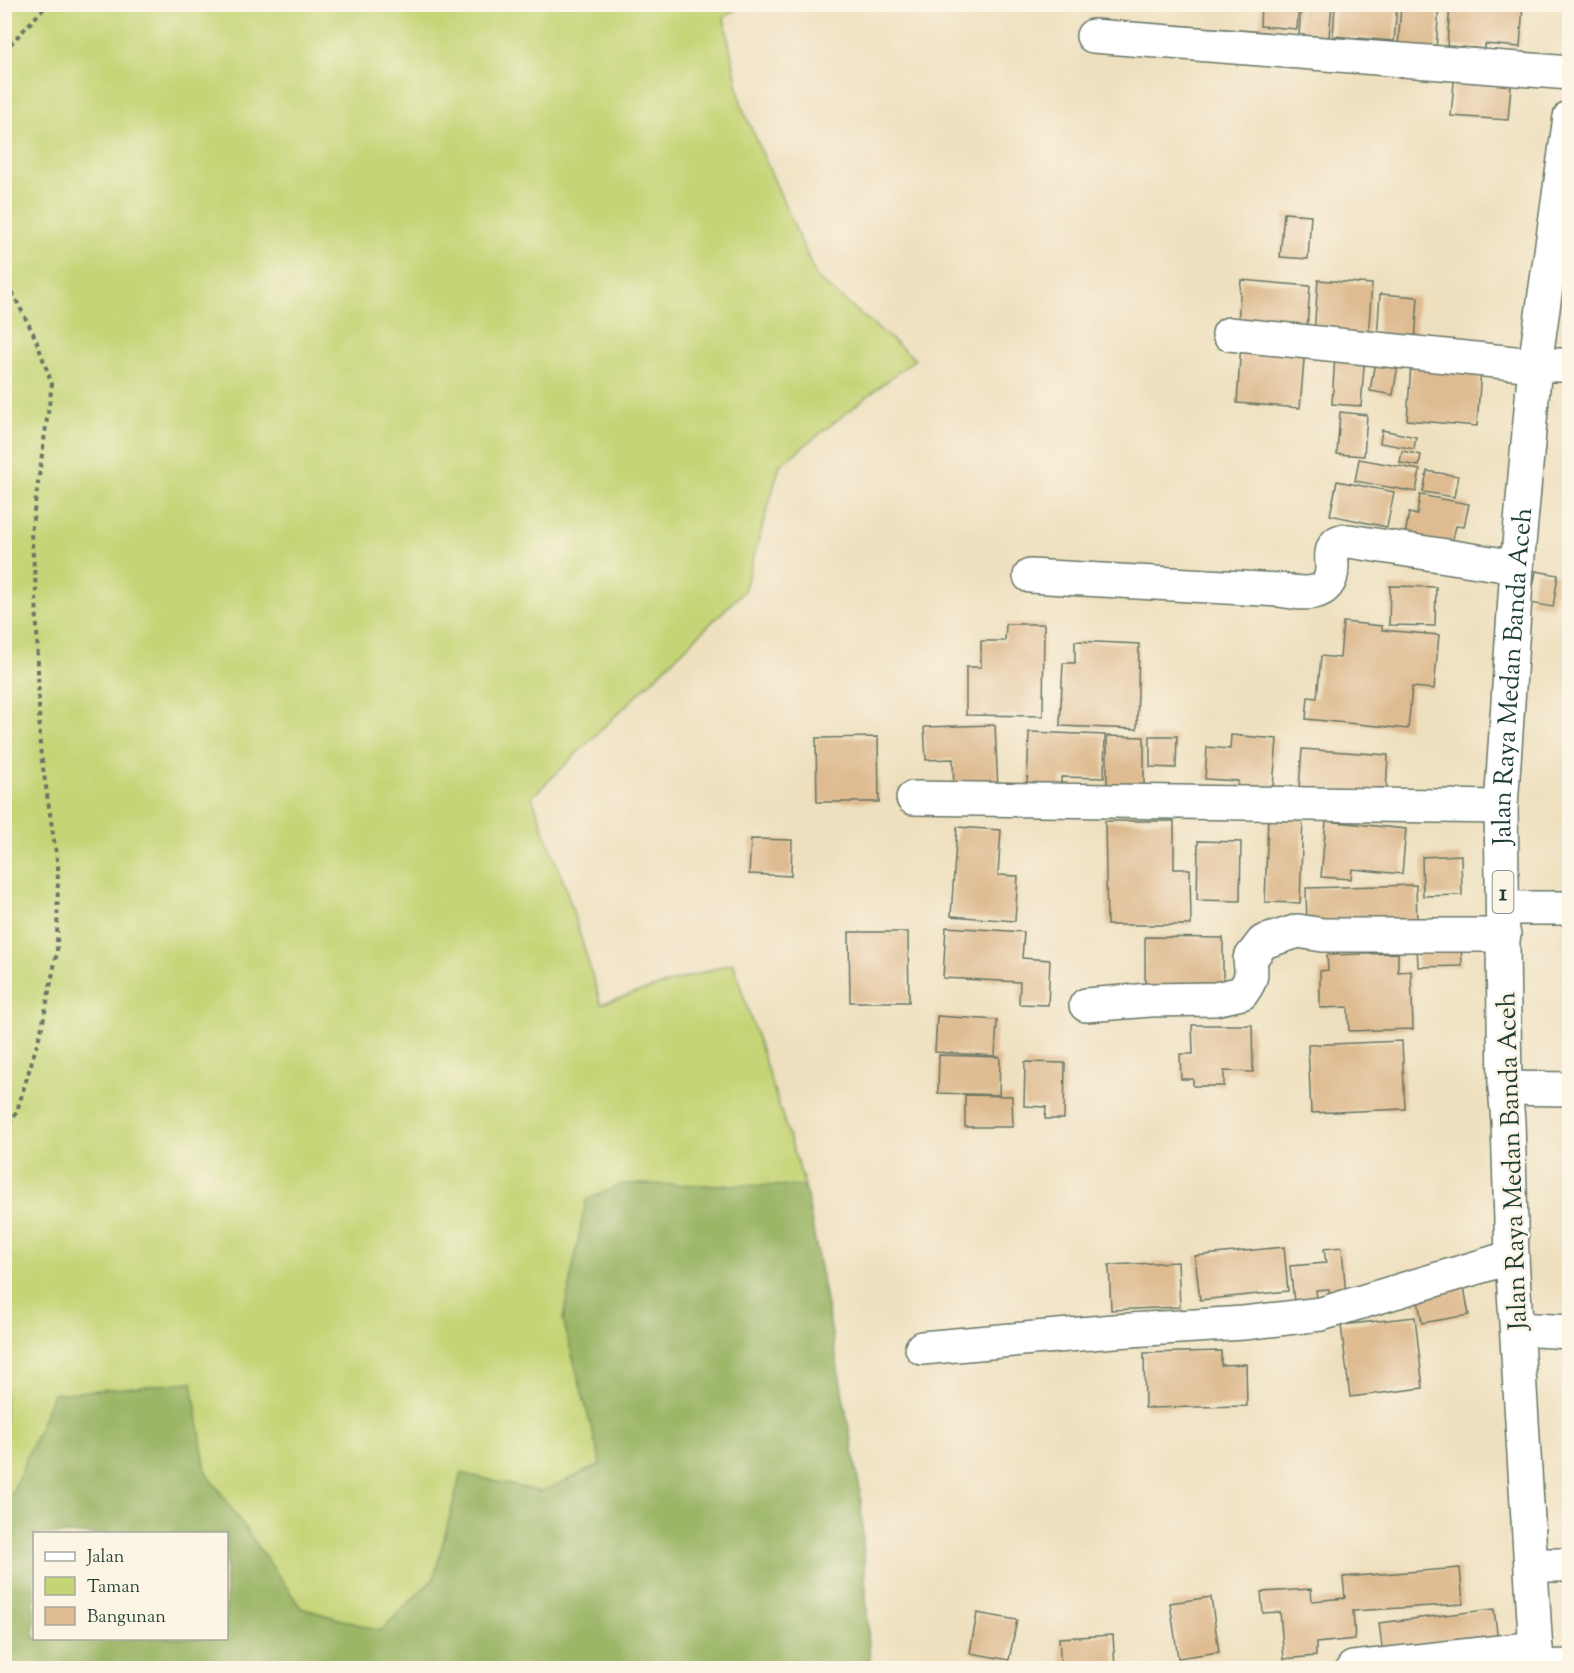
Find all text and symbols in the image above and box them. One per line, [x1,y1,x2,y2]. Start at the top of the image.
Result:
street label: Jalan Raya Medan Banda Aceh [1485,506,1543,847]
road number: 1 [1492,871,1514,913]
street label: Jalan Raya Medan Banda Aceh [1489,991,1538,1333]
legend [33,1532,228,1640]
text: Jalan [86,1545,125,1571]
text: Taman [87,1575,141,1601]
text: Bangunan [87,1605,166,1631]

